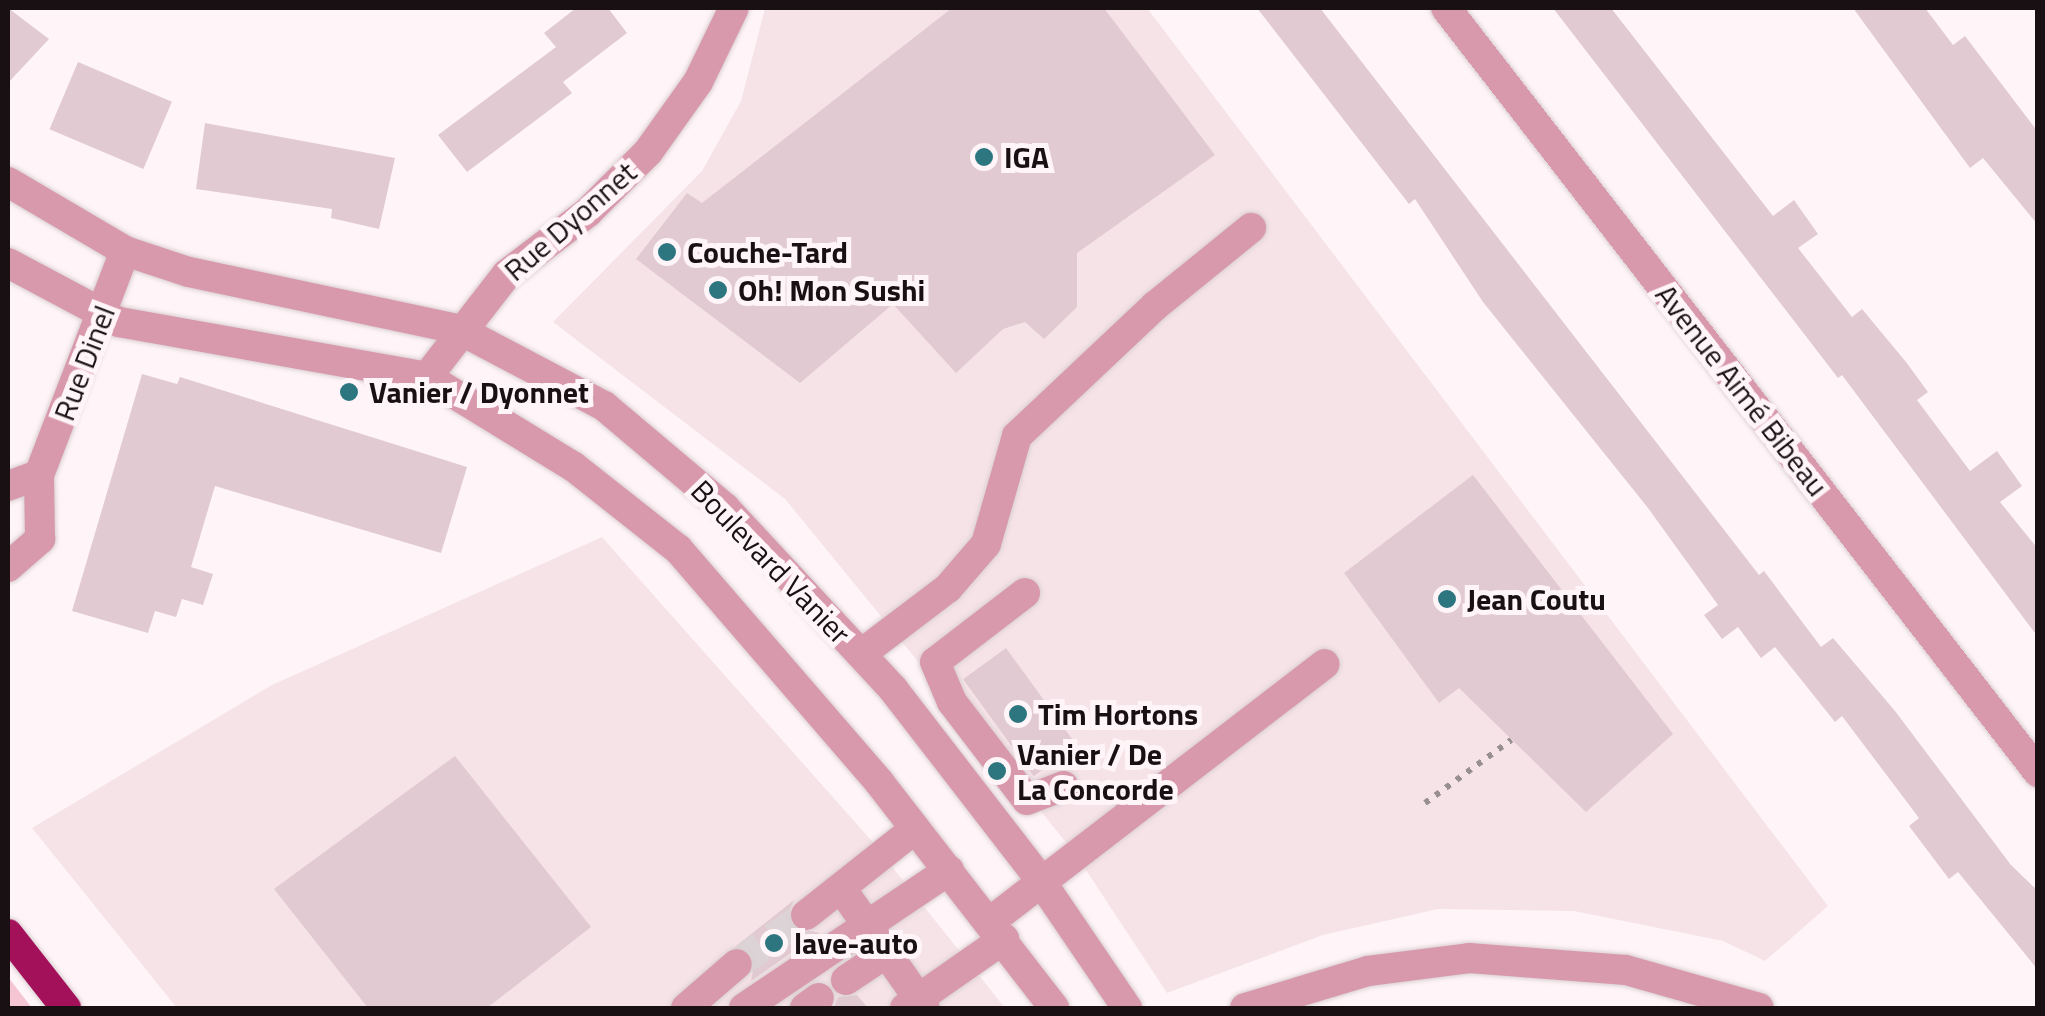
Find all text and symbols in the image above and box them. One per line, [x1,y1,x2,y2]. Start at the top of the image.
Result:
place label: IGA [1004,139,1049,175]
marker: IGA [973,146,995,168]
street label: Rue Dyonnet [497,154,643,288]
place label: Couche-Tard [687,234,848,270]
marker: Couche-Tard [656,241,678,263]
place label: Oh! Mon Sushi [738,272,925,308]
street label: Avenue Aimé Bibeau [1648,277,1836,503]
marker: Oh! Mon Sushi [707,279,729,301]
street label: Rue Dinel [46,300,122,426]
place label: Vanier / Dyonnet [369,374,589,410]
marker: Vanier / Dyonnet [338,381,360,403]
street label: Boulevard Vanier [684,473,858,651]
place label: Jean Coutu [1467,581,1606,617]
marker: Jean Coutu [1436,588,1458,610]
place label: Tim Hortons [1038,696,1198,732]
marker: Tim Hortons [1007,703,1029,725]
place label: Vanier / De La Concorde [1017,736,1174,806]
marker: Vanier / De La Concorde [986,760,1008,782]
place label: lave-auto [794,925,918,961]
marker: lave-auto [763,932,785,954]

